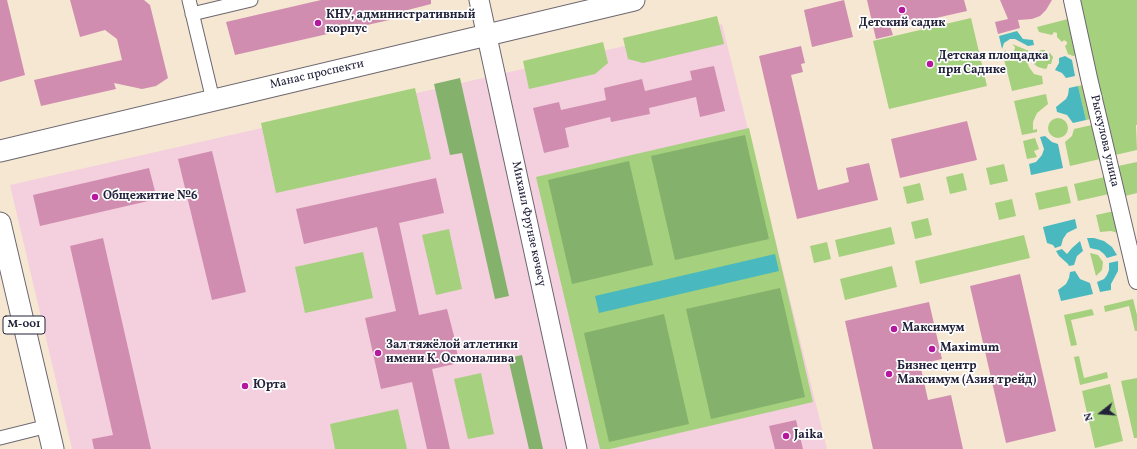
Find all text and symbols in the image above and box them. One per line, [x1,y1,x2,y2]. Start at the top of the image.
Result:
marker: Детский садик [897,5,907,15]
place label: КНУ, административный корпус [326,9,475,37]
place label: Детский садик [859,17,945,31]
marker: КНУ, административный корпус [313,18,323,28]
place label: Детская площадка при Садике [938,50,1049,78]
street label: Манас проспекти [269,57,365,93]
marker: Детская площадка при Садике [925,59,935,69]
street label: Рыскулова улица [1086,94,1122,188]
street label: Михаил Фрунзе көчөсү [508,160,548,288]
place label: Общежитие №6 [103,190,198,204]
marker: Общежитие №6 [90,192,100,202]
road number: М-001 [3,316,45,334]
place label: Максимум [902,322,965,336]
marker: Максимум [889,324,899,334]
place label: Зал тяжёлой атлетики имени К. Осмоналива [386,339,518,367]
place label: Maximum [940,342,999,356]
marker: Maximum [927,344,937,354]
marker: Зал тяжёлой атлетики имени К. Осмоналива [373,348,383,358]
place label: Бизнес центр Максимум (Азия трейд) [897,360,1036,388]
marker: Бизнес центр Максимум (Азия трейд) [884,369,894,379]
place label: Юрта [253,379,286,393]
marker: Юрта [240,381,250,391]
north arrow [1081,393,1121,433]
text: N [1081,411,1097,423]
place label: Jaika [794,429,823,443]
marker: Jaika [781,431,791,441]

